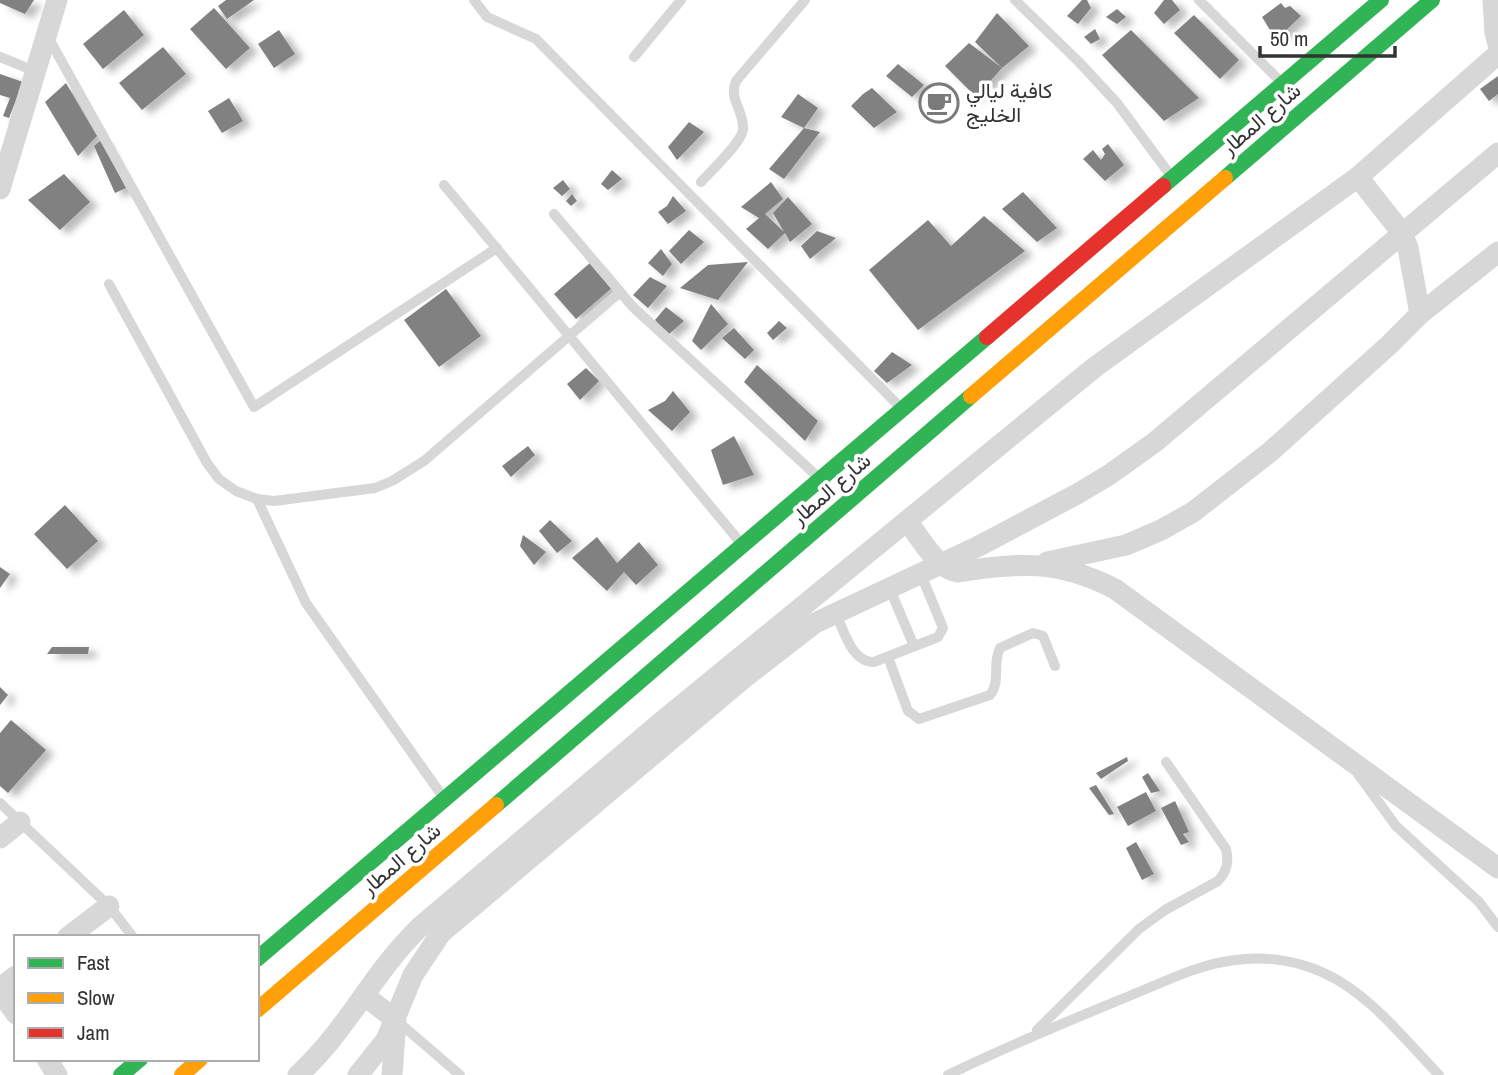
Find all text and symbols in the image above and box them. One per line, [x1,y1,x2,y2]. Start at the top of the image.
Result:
scale bar [1260,14,1395,58]
text: 50 m [1270,24,1308,53]
place label: كافية ليالي الخليج [966,76,1053,129]
street label: شارع المطار [1214,76,1307,162]
cafe icon: كافية ليالي الخليج [918,82,960,124]
street label: شارع المطار [784,446,877,532]
street label: شارع المطار [354,816,447,902]
legend [14,935,259,1061]
text: Fast [77,948,110,977]
text: Slow [77,983,115,1012]
text: Jam [77,1018,110,1047]

